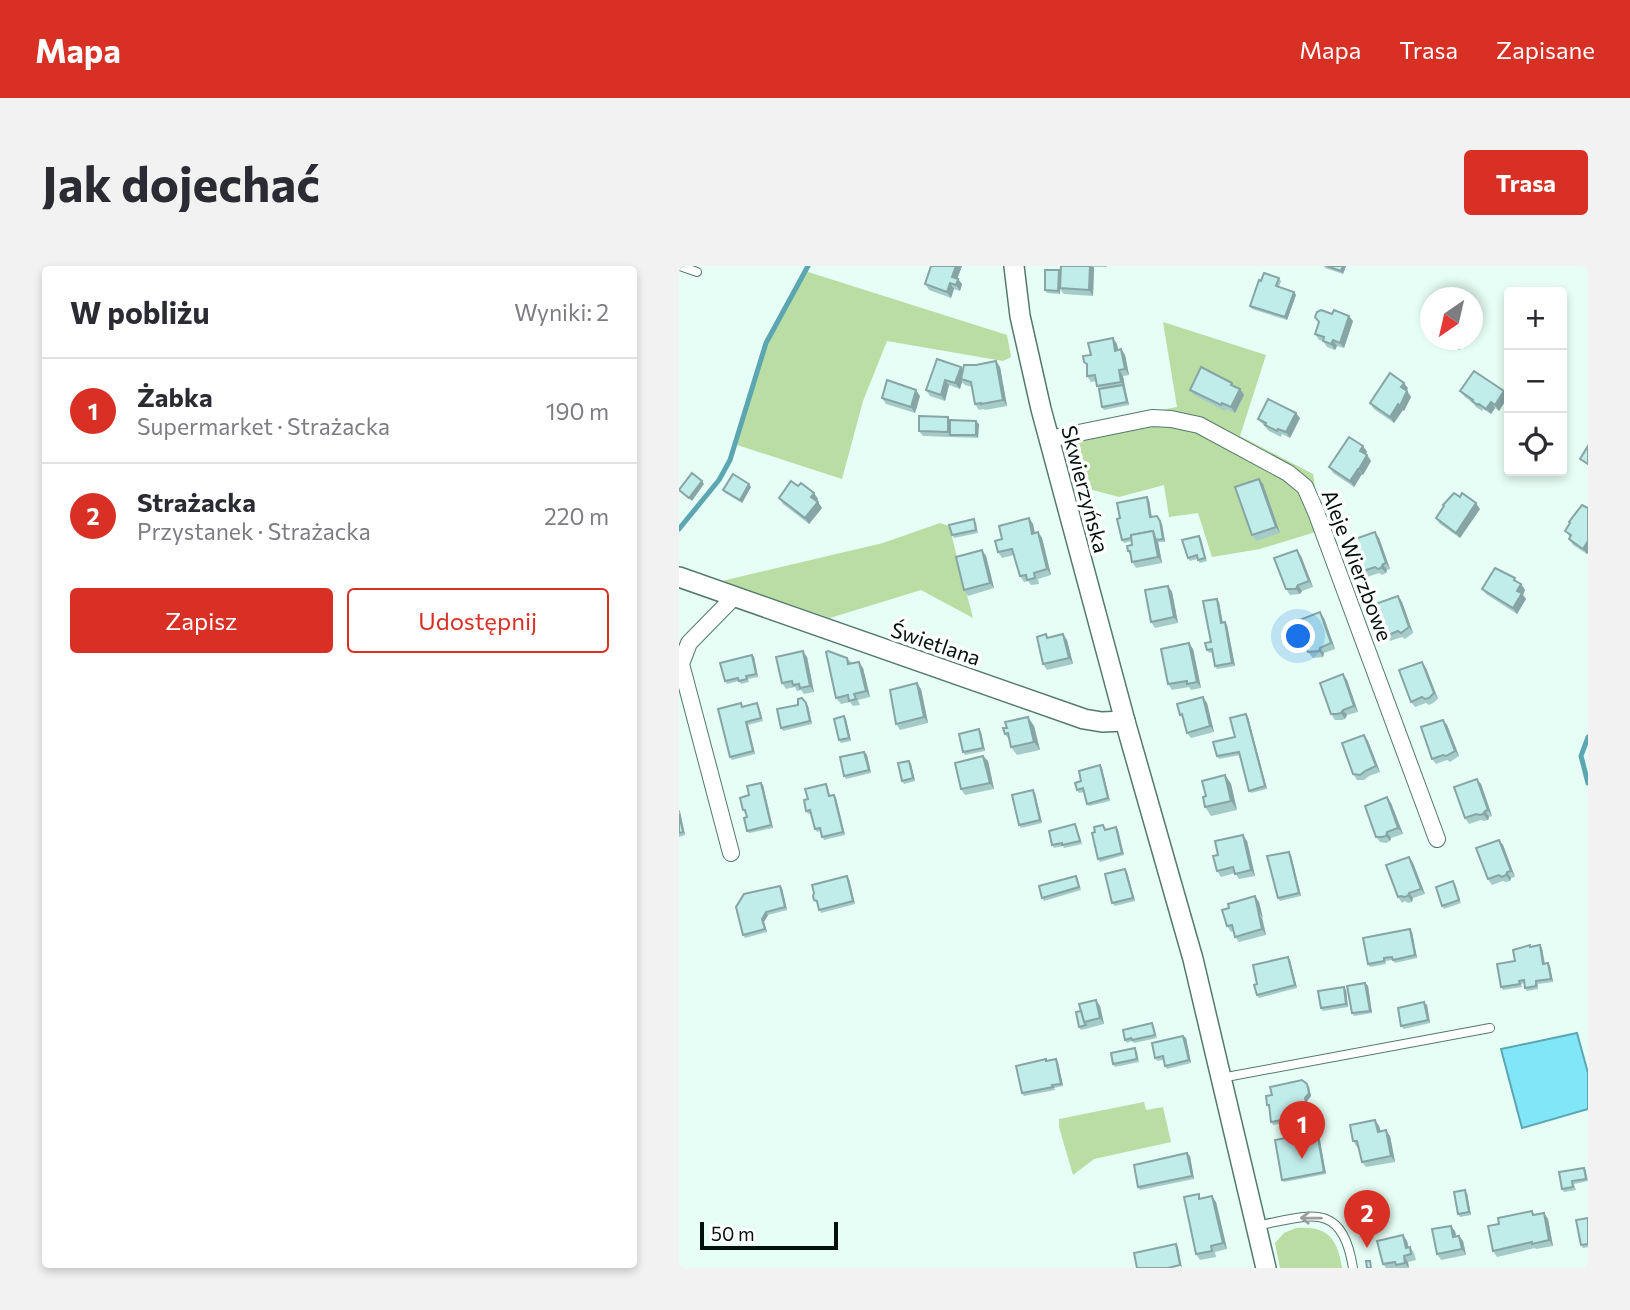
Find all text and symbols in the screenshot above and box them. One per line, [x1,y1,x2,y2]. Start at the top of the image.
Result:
text: Mapa [35,29,121,70]
text: Mapa [1299,35,1361,64]
text: Trasa [1399,35,1458,64]
text: Zapisane [1496,35,1595,64]
button: Trasa [1464,150,1588,215]
text: Jak dojechać [42,152,320,212]
north arrow [1420,287,1483,350]
map controls [1504,287,1567,476]
button: + [1504,287,1567,350]
text: W pobliżu [70,293,210,330]
text: Wyniki: 2 [514,298,609,326]
button: − [1504,350,1567,413]
text: Żabka [137,381,213,412]
text: 1 [88,397,98,425]
text: 190 m [546,397,609,425]
text: Supermarket · Strażacka [137,412,390,440]
button: locate [1504,413,1567,476]
street label: Skwierzyńska [1057,423,1115,555]
text: Strażacka [137,486,256,517]
street label: Aleje Wierzbowe [1318,486,1398,644]
text: 2 [86,502,100,530]
text: 220 m [544,502,609,530]
text: Przystanek · Strażacka [137,517,371,545]
button: Zapisz [70,588,333,653]
button: Udostępnij [347,588,609,653]
street label: Świetlana [888,616,984,670]
your location [1281,619,1315,653]
pin: 1 [1279,1101,1325,1159]
pin: 2 [1344,1190,1390,1248]
one-way arrow [1300,1211,1323,1224]
scale bar [700,1219,838,1251]
text: 50 m [711,1222,755,1245]

